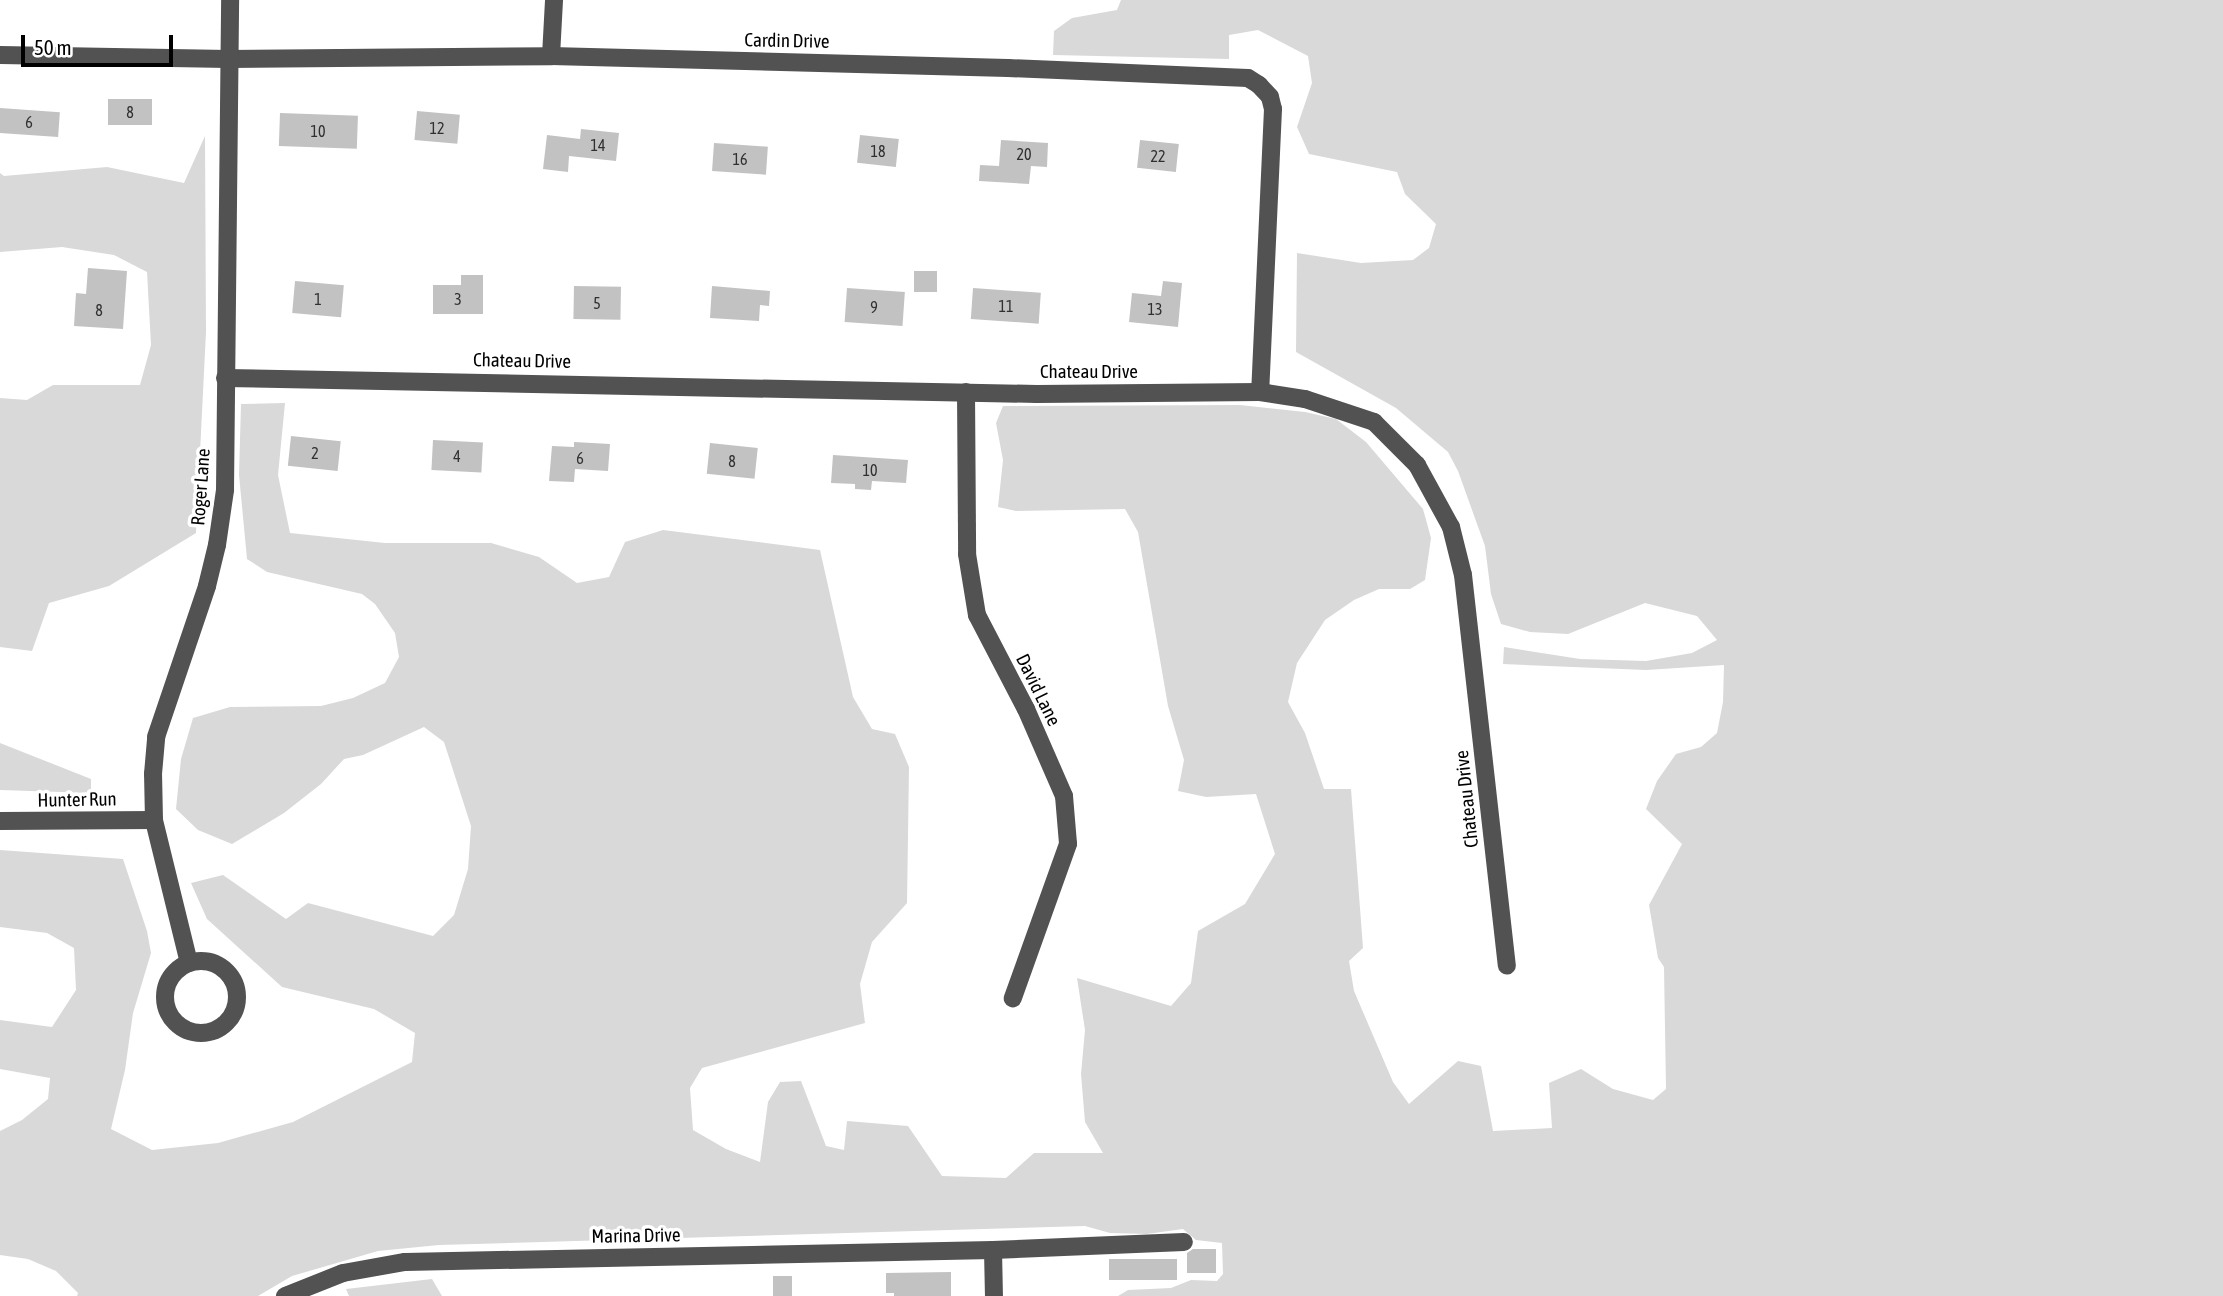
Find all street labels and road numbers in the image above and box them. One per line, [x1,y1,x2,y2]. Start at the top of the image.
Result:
street label: Cardin Drive [744,29,830,53]
street label: Chateau Drive [473,349,571,373]
street label: Chateau Drive [1040,361,1138,383]
street label: Roger Lane [187,448,215,526]
street label: David Lane [1011,650,1065,730]
street label: Chateau Drive [1451,749,1483,849]
street label: Hunter Run [37,788,117,812]
street label: Marina Drive [591,1224,681,1248]

